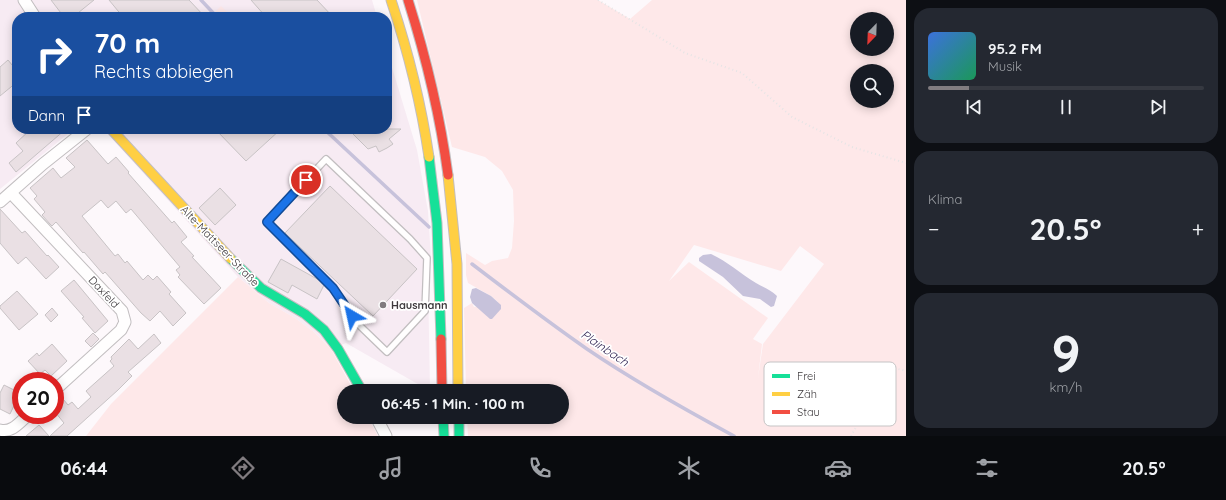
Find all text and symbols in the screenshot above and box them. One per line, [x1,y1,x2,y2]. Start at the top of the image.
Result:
north arrow [850,12,894,56]
map controls [850,12,894,108]
text: 70 m [94,25,160,60]
icon: right [28,28,80,80]
text: 95.2 FM [988,39,1042,58]
text: Musik [988,58,1022,74]
text: Rechts abbiegen [94,60,234,83]
button: search [850,64,894,108]
icon: previous [963,96,985,118]
icon: pause [1055,96,1077,118]
icon: next [1147,96,1169,118]
icon: arrive [73,104,95,126]
text: Dann [28,106,65,125]
pin [289,163,323,197]
icon: arrive [295,169,317,191]
text: Klima [928,191,962,207]
street label: Alte-Mattseer-Straße [178,203,262,289]
text: 20.5° [1030,210,1102,248]
text: − [928,215,939,243]
text: + [1192,215,1204,243]
street label: Daxfeld [86,273,122,311]
position arrow [331,295,373,337]
place label: Hausmann [391,298,448,312]
marker: Hausmann [378,300,388,310]
text: 9 [1051,320,1081,385]
water label: Plainbach [578,327,632,369]
legend [764,362,896,426]
text: Frei [797,369,816,383]
speed limit sign: 20 [12,372,64,424]
text: km/h [1050,379,1082,395]
text: Zäh [797,387,817,401]
text: 06:45 · 1 Min. · 100 m [381,394,525,413]
text: Stau [797,405,820,419]
icon: directions [229,454,257,482]
icon: music [377,454,405,482]
icon: phone [526,454,554,482]
icon: climate [675,454,703,482]
icon: car [824,454,852,482]
icon: filters [973,454,1001,482]
text: 06:44 [60,457,108,480]
text: 20.5° [1122,457,1165,480]

